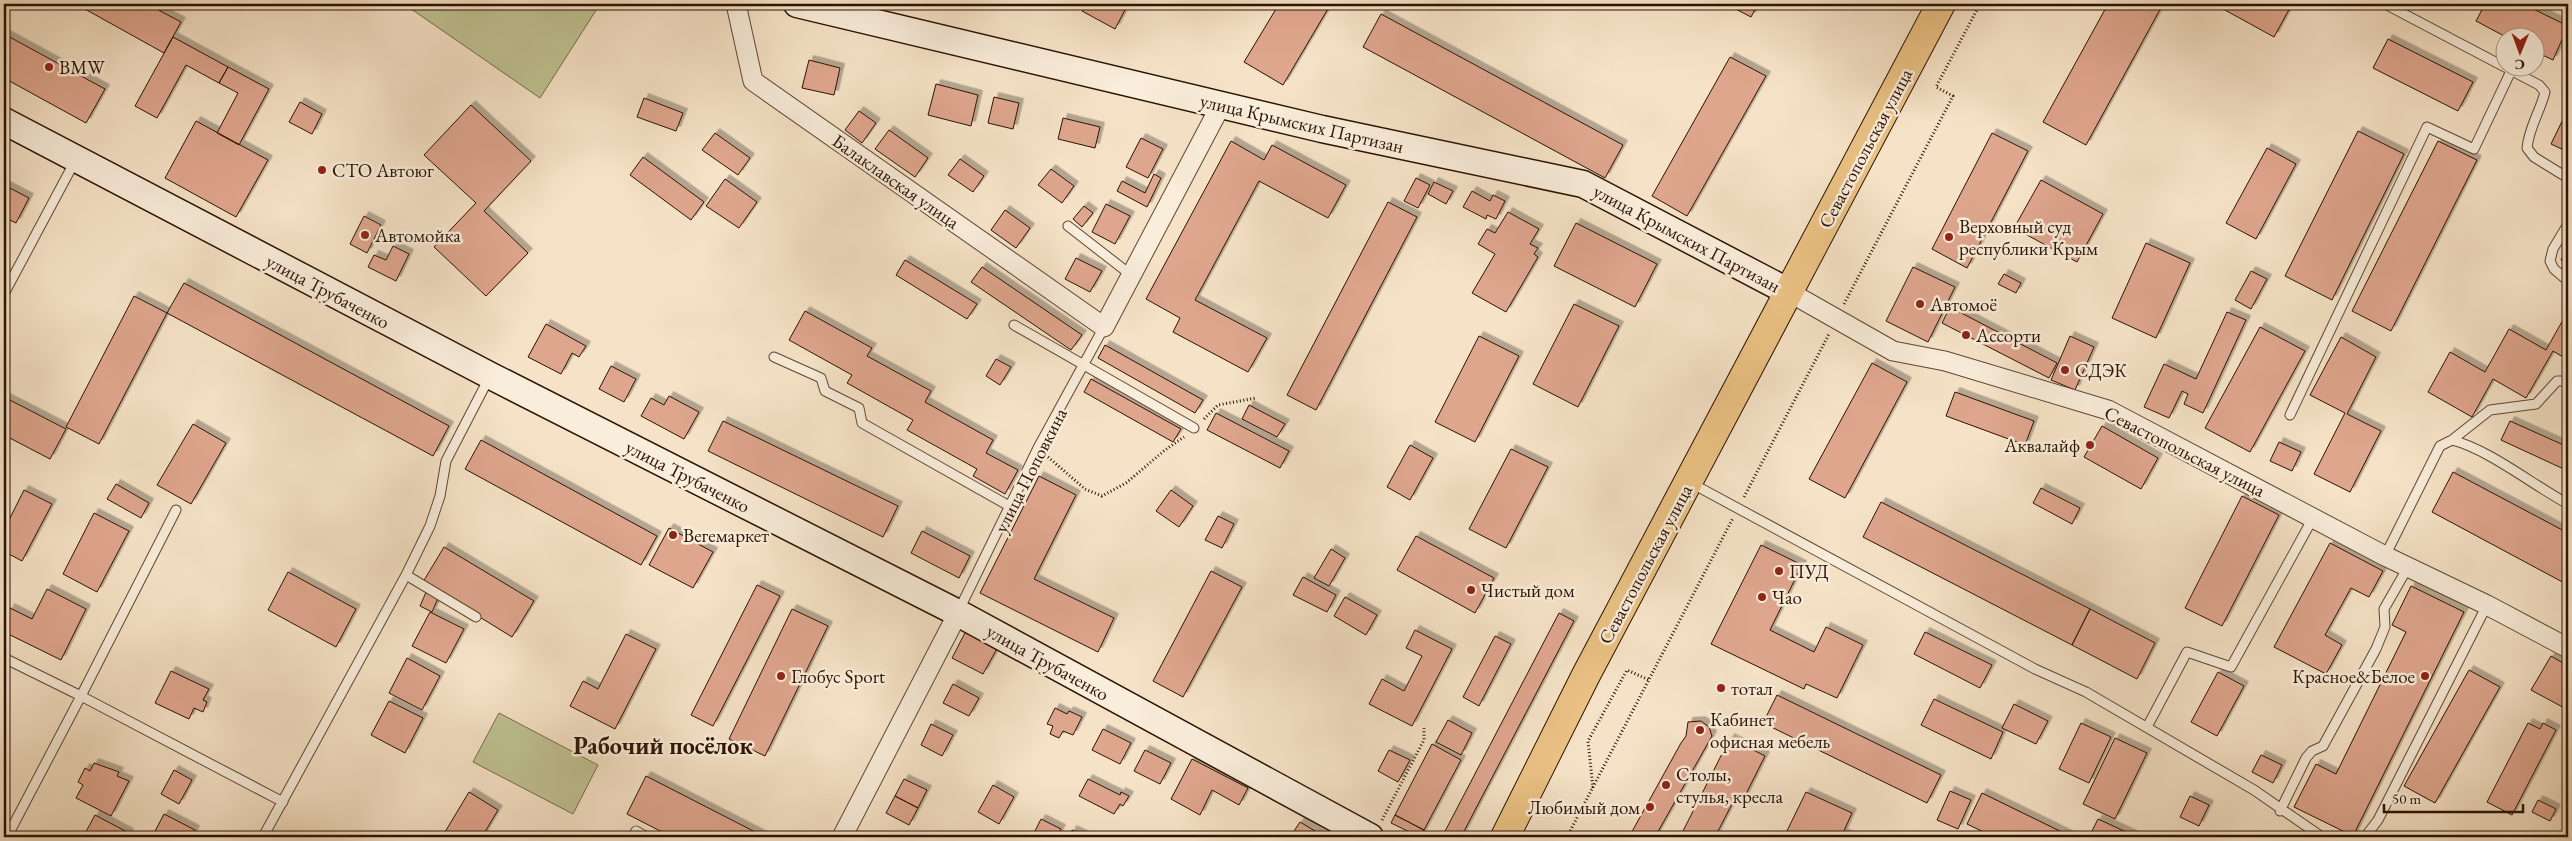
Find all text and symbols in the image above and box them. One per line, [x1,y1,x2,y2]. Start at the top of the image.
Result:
north arrow [2494,28,2544,78]
place label: BMW [59,55,105,80]
text: С [2515,56,2525,74]
marker: BMW [43,61,55,73]
street label: Севастопольская улица [1813,64,1918,232]
street label: улица Крымских Партизан [1198,88,1406,159]
street label: Балаклавская улица [827,128,965,235]
place label: СТО Автоюг [332,158,434,183]
marker: СТО Автоюг [316,164,328,176]
street label: улица Крымских Партизан [1589,178,1785,298]
place label: Верховный суд республики Крым [1959,214,2098,261]
place label: Автомойка [374,223,461,248]
marker: Автомойка [359,229,371,241]
marker: Верховный суд республики Крым [1943,231,1955,243]
street label: улица Трубаченко [262,248,394,335]
place label: Автомоё [1929,292,1997,317]
marker: Автомоё [1914,298,1926,310]
place label: Ассорти [1975,323,2041,348]
marker: Ассорти [1960,329,1972,341]
place label: СДЭК [2075,358,2127,383]
marker: СДЭК [2059,364,2071,376]
street label: Севастопольская улица [2100,400,2270,503]
street label: улица Поповкина [988,403,1073,537]
place label: Аквалайф [2003,433,2080,458]
street label: улица Трубаченко [621,434,754,519]
marker: Аквалайф [2084,439,2096,451]
street label: Севастопольская улица [1593,480,1698,648]
place label: Вегемаркет [683,523,769,548]
marker: Вегемаркет [667,529,679,541]
place label: ПУД [1789,559,1829,584]
marker: ПУД [1773,565,1785,577]
place label: Чистый дом [1481,578,1575,603]
marker: Чистый дом [1465,584,1477,596]
place label: Чао [1772,585,1802,610]
marker: Чао [1756,591,1768,603]
street label: улица Трубаченко [982,618,1113,706]
place label: Глобус Sport [791,664,885,689]
place label: Красное&Белое [2292,664,2415,689]
marker: Глобус Sport [775,670,787,682]
marker: Красное&Белое [2419,670,2431,682]
place label: тотал [1731,676,1773,701]
marker: тотал [1715,682,1727,694]
place label: Кабинет офисная мебель [1710,707,1831,754]
marker: Кабинет офисная мебель [1694,724,1706,736]
district label: Рабочий посёлок [573,730,753,761]
place label: Столы, стулья, кресла [1676,762,1783,809]
marker: Столы, стулья, кресла [1660,779,1672,791]
scale bar [2384,781,2523,813]
text: 50 m [2392,789,2421,808]
place label: Любимый дом [1528,795,1640,820]
marker: Любимый дом [1644,801,1656,813]

